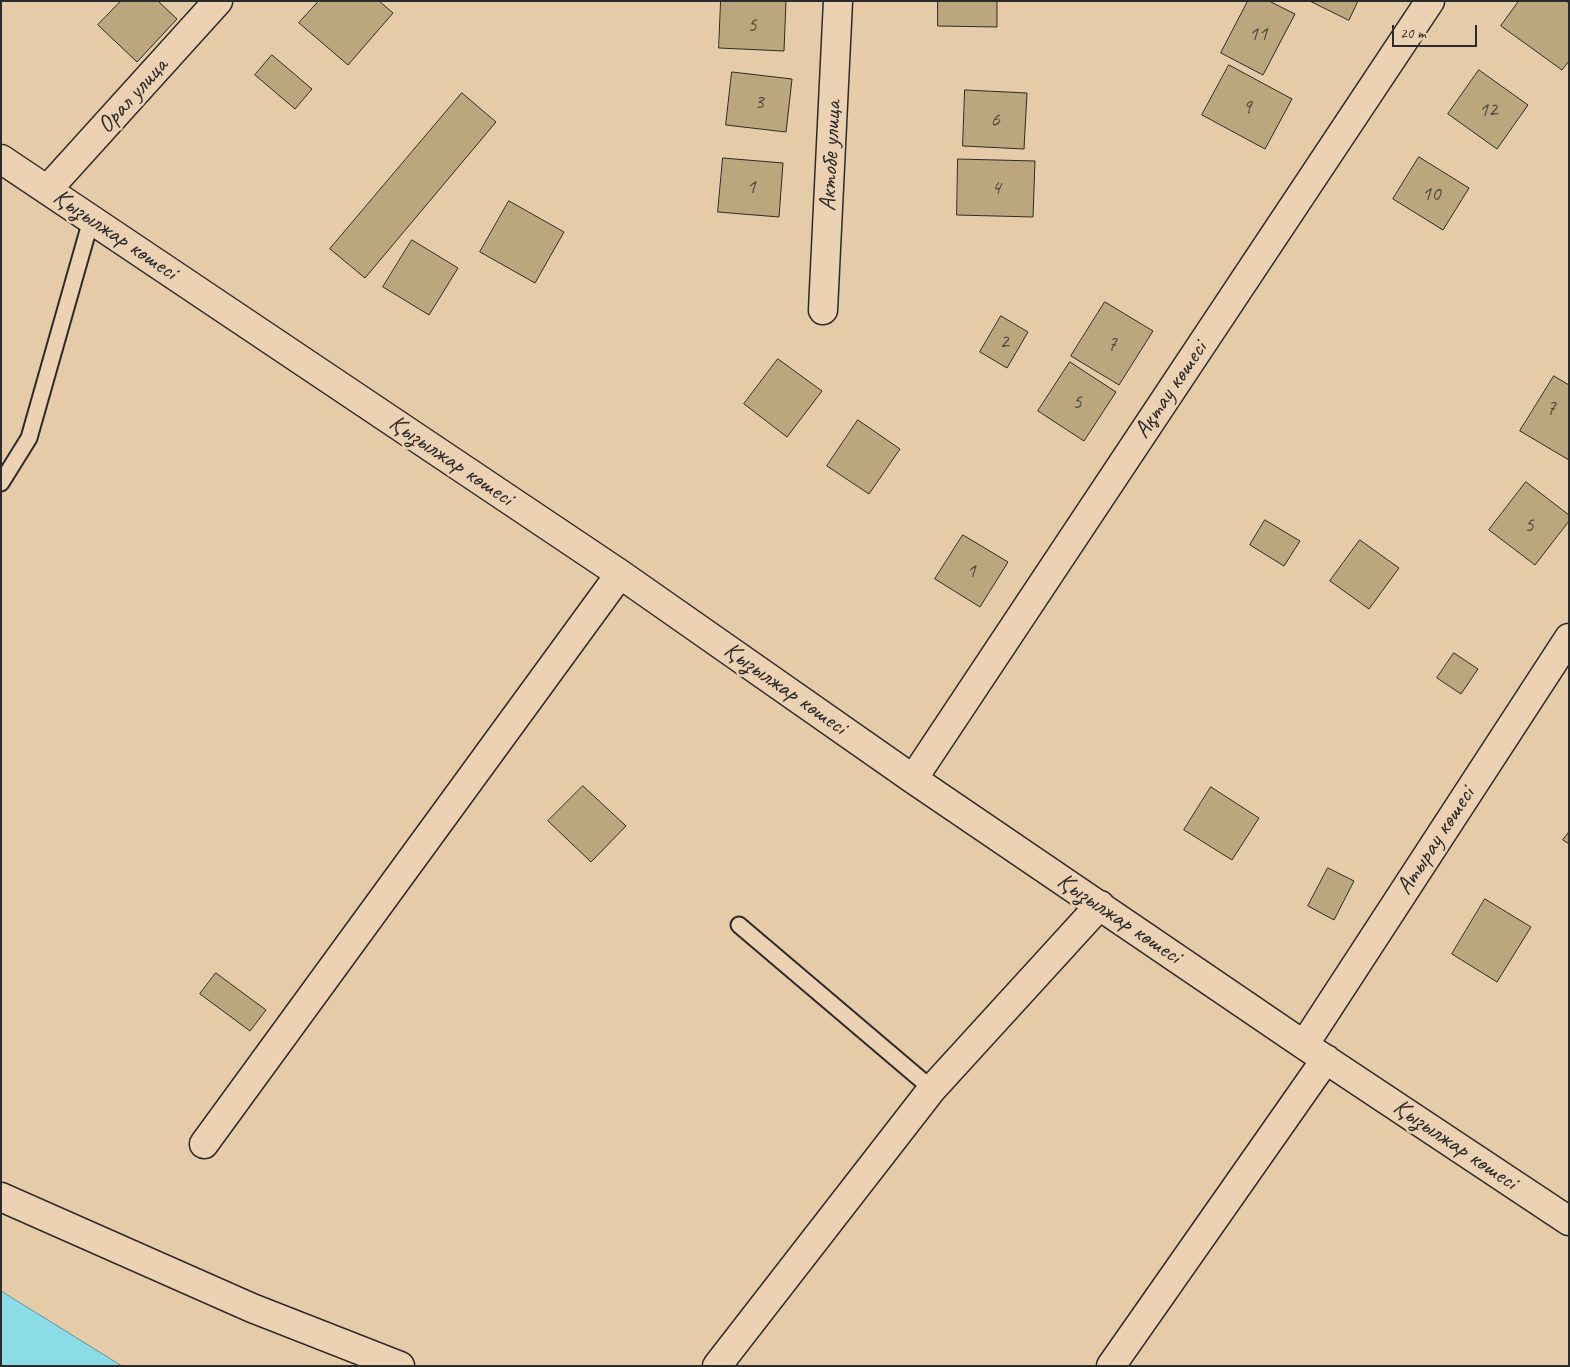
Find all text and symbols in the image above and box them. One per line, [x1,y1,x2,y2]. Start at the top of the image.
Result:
house number: 5 [747,12,757,38]
scale bar [1395,15,1480,47]
house number: 11 [1249,21,1267,47]
text: 20 m [1400,24,1426,43]
street label: Орал улица [92,52,174,140]
house number: 3 [754,89,764,115]
house number: 9 [1242,94,1252,120]
house number: 12 [1479,97,1497,123]
street label: Актобе улица [814,100,848,212]
house number: 6 [990,107,1000,133]
house number: 1 [746,174,756,200]
house number: 4 [991,175,1001,201]
house number: 10 [1422,181,1440,207]
street label: Қызылжар көшесі [48,183,182,287]
house number: 2 [999,329,1009,355]
house number: 7 [1107,331,1117,357]
street label: Ақтау көшесі [1128,336,1214,444]
house number: 5 [1072,389,1082,415]
house number: 7 [1546,395,1556,421]
street label: Қызылжар көшесі [384,409,518,513]
house number: 5 [1524,512,1534,538]
house number: 1 [966,558,976,584]
street label: Қызылжар көшесі [718,636,852,742]
street label: Атырау көшесі [1391,782,1481,900]
street label: Қызылжар көшесі [1052,867,1186,971]
street label: Қызылжар көшесі [1388,1093,1522,1197]

